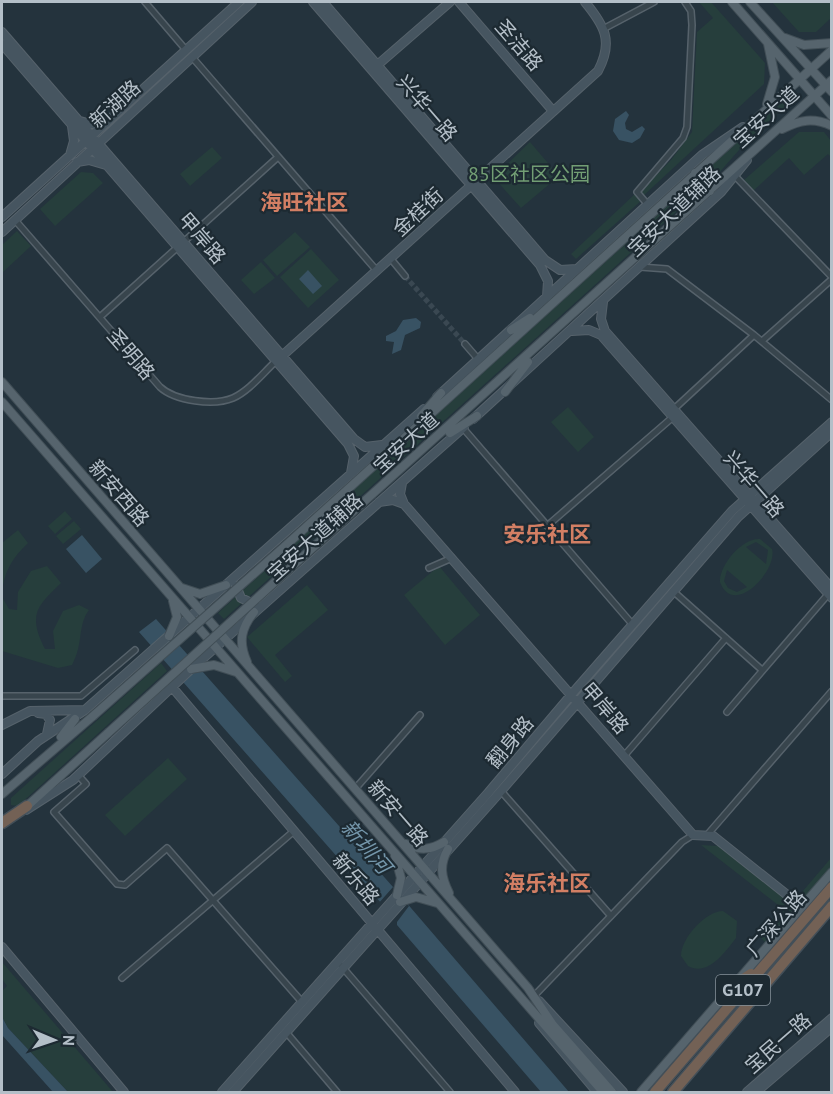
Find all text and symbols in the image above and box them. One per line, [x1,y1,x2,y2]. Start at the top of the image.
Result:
street label: 圣洁路 [490,14,548,76]
street label: 兴华一路 [391,69,463,147]
street label: 新湖路 [84,74,146,134]
street label: 宝安大道 [728,81,804,153]
street label: 宝安大道辅路 [622,160,726,262]
park label: 85区社区公园 [468,161,590,187]
street label: 金桂街 [387,182,449,242]
district label: 海旺社区 [260,188,348,216]
street label: 甲岸路 [173,207,231,269]
street label: 圣明路 [102,323,160,385]
street label: 宝安大道 [368,407,444,479]
street label: 兴华一路 [718,445,790,523]
street label: 新安西路 [83,454,155,532]
street label: 宝安大道辅路 [262,487,368,587]
district label: 安乐社区 [503,520,591,548]
street label: 甲岸路 [576,677,634,739]
street label: 翻身路 [481,711,539,773]
street label: 新安一路 [362,774,434,852]
water label: 新圳河 [336,814,400,882]
street label: 新乐路 [327,848,385,910]
district label: 海乐社区 [503,869,591,897]
street label: 广深公路 [740,884,812,962]
road number: G107 [716,975,770,1005]
street label: 宝民一路 [739,1007,817,1079]
north arrow [24,1010,84,1070]
text: N [59,1035,79,1046]

